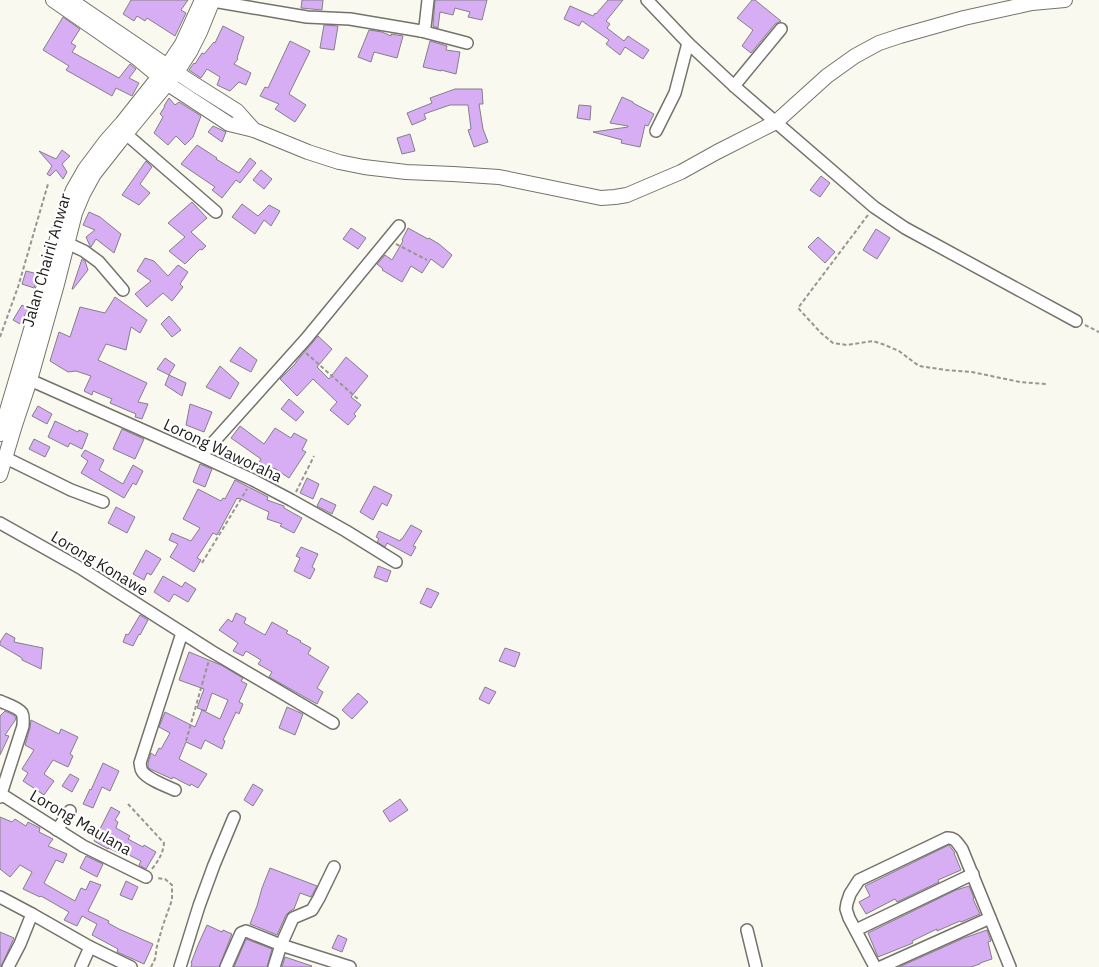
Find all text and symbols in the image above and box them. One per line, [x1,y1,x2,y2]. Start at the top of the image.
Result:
street label: Jalan Chairil Anwar [17,191,75,329]
street label: Lorong Waworaha [160,414,286,486]
street label: Lorong Konawe [48,526,153,600]
street label: Lorong Maulana [27,785,136,859]

